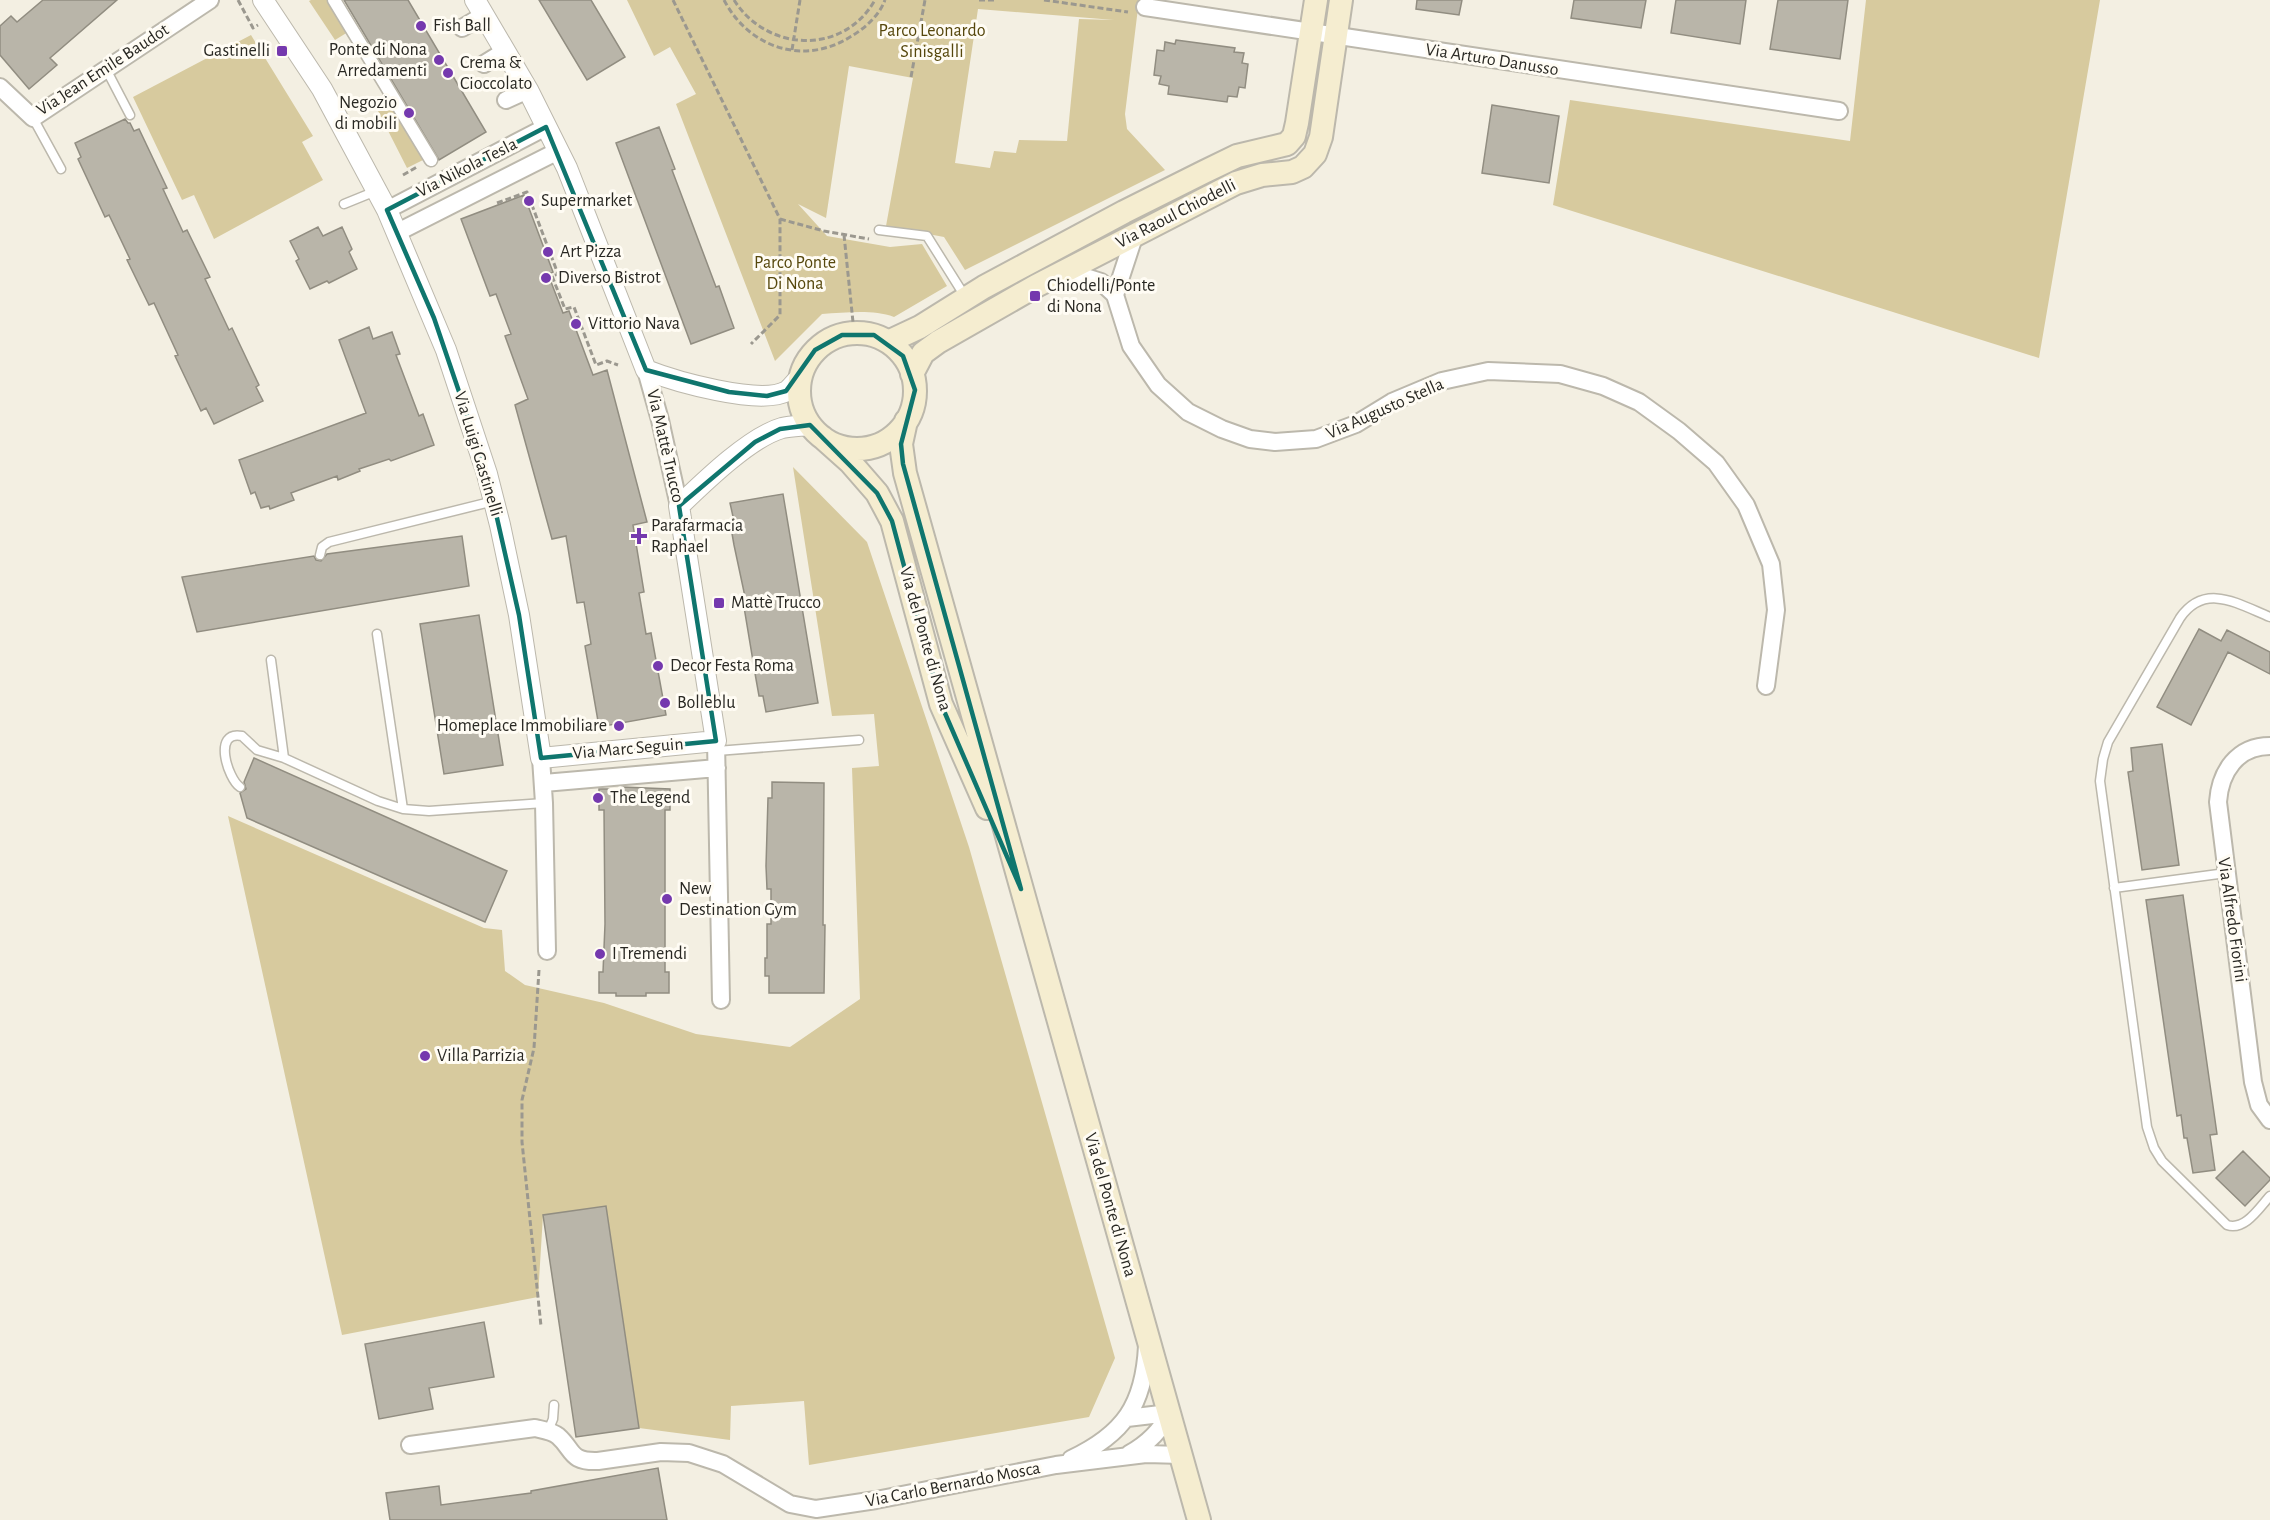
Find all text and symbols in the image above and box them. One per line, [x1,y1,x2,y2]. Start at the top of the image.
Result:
place label: Fish Ball [433,17,491,35]
marker: Fish Ball [414,19,428,33]
street label: Via Jean Emile Baudot [34,20,173,119]
park label: Parco Leonardo Sinisgalli [878,22,986,61]
place label: Ponte di Nona Arredamenti [329,41,427,80]
street label: Via Arturo Danusso [1424,41,1560,79]
place label: Gastinelli [203,42,270,60]
marker: Gastinelli [275,44,289,58]
marker: Ponte di Nona Arredamenti [432,53,446,67]
place label: Crema & Cioccolato [460,54,533,93]
marker: Crema & Cioccolato [441,66,455,80]
place label: Negozio di mobili [335,94,397,133]
marker: Negozio di mobili [402,106,416,120]
street label: Via Nikola Tesla [414,135,520,201]
street label: Via Raoul Chiodelli [1113,176,1239,252]
place label: Supermarket [541,192,633,210]
marker: Supermarket [522,194,536,208]
place label: Art Pizza [560,243,622,261]
marker: Art Pizza [541,245,555,259]
park label: Parco Ponte Di Nona [754,254,836,293]
place label: Diverso Bistrot [558,269,661,287]
marker: Diverso Bistrot [539,271,553,285]
place label: Chiodelli/Ponte di Nona [1047,277,1155,316]
marker: Chiodelli/Ponte di Nona [1028,289,1042,303]
place label: Vittorio Nava [588,315,680,333]
marker: Vittorio Nava [569,317,583,331]
street label: Via Augusto Stella [1324,375,1446,443]
street label: Via Mattè Trucco [643,387,687,505]
street label: Via Luigi Gastinelli [450,389,506,519]
place label: Parafarmacia Raphael [651,517,743,556]
marker: Parafarmacia Raphael [632,529,646,543]
street label: Via del Ponte di Nona [896,565,954,713]
place label: Mattè Trucco [731,594,821,612]
marker: Mattè Trucco [712,596,726,610]
place label: Decor Festa Roma [670,657,794,675]
marker: Decor Festa Roma [651,659,665,673]
place label: Bolleblu [677,694,735,712]
marker: Bolleblu [658,696,672,710]
place label: Homeplace Immobiliare [437,717,607,735]
marker: Homeplace Immobiliare [612,719,626,733]
street label: Via Marc Seguin [572,735,684,763]
place label: The Legend [610,789,690,807]
marker: The Legend [591,791,605,805]
street label: Via Alfredo Fiorini [2214,856,2250,984]
place label: New Destination Gym [679,880,797,919]
marker: New Destination Gym [660,892,674,906]
place label: I Tremendi [612,945,687,963]
marker: I Tremendi [593,947,607,961]
place label: Villa Parrizia [437,1047,525,1065]
marker: Villa Parrizia [418,1049,432,1063]
street label: Via del Ponte di Nona [1081,1131,1139,1279]
street label: Via Carlo Bernardo Mosca [864,1459,1042,1511]

